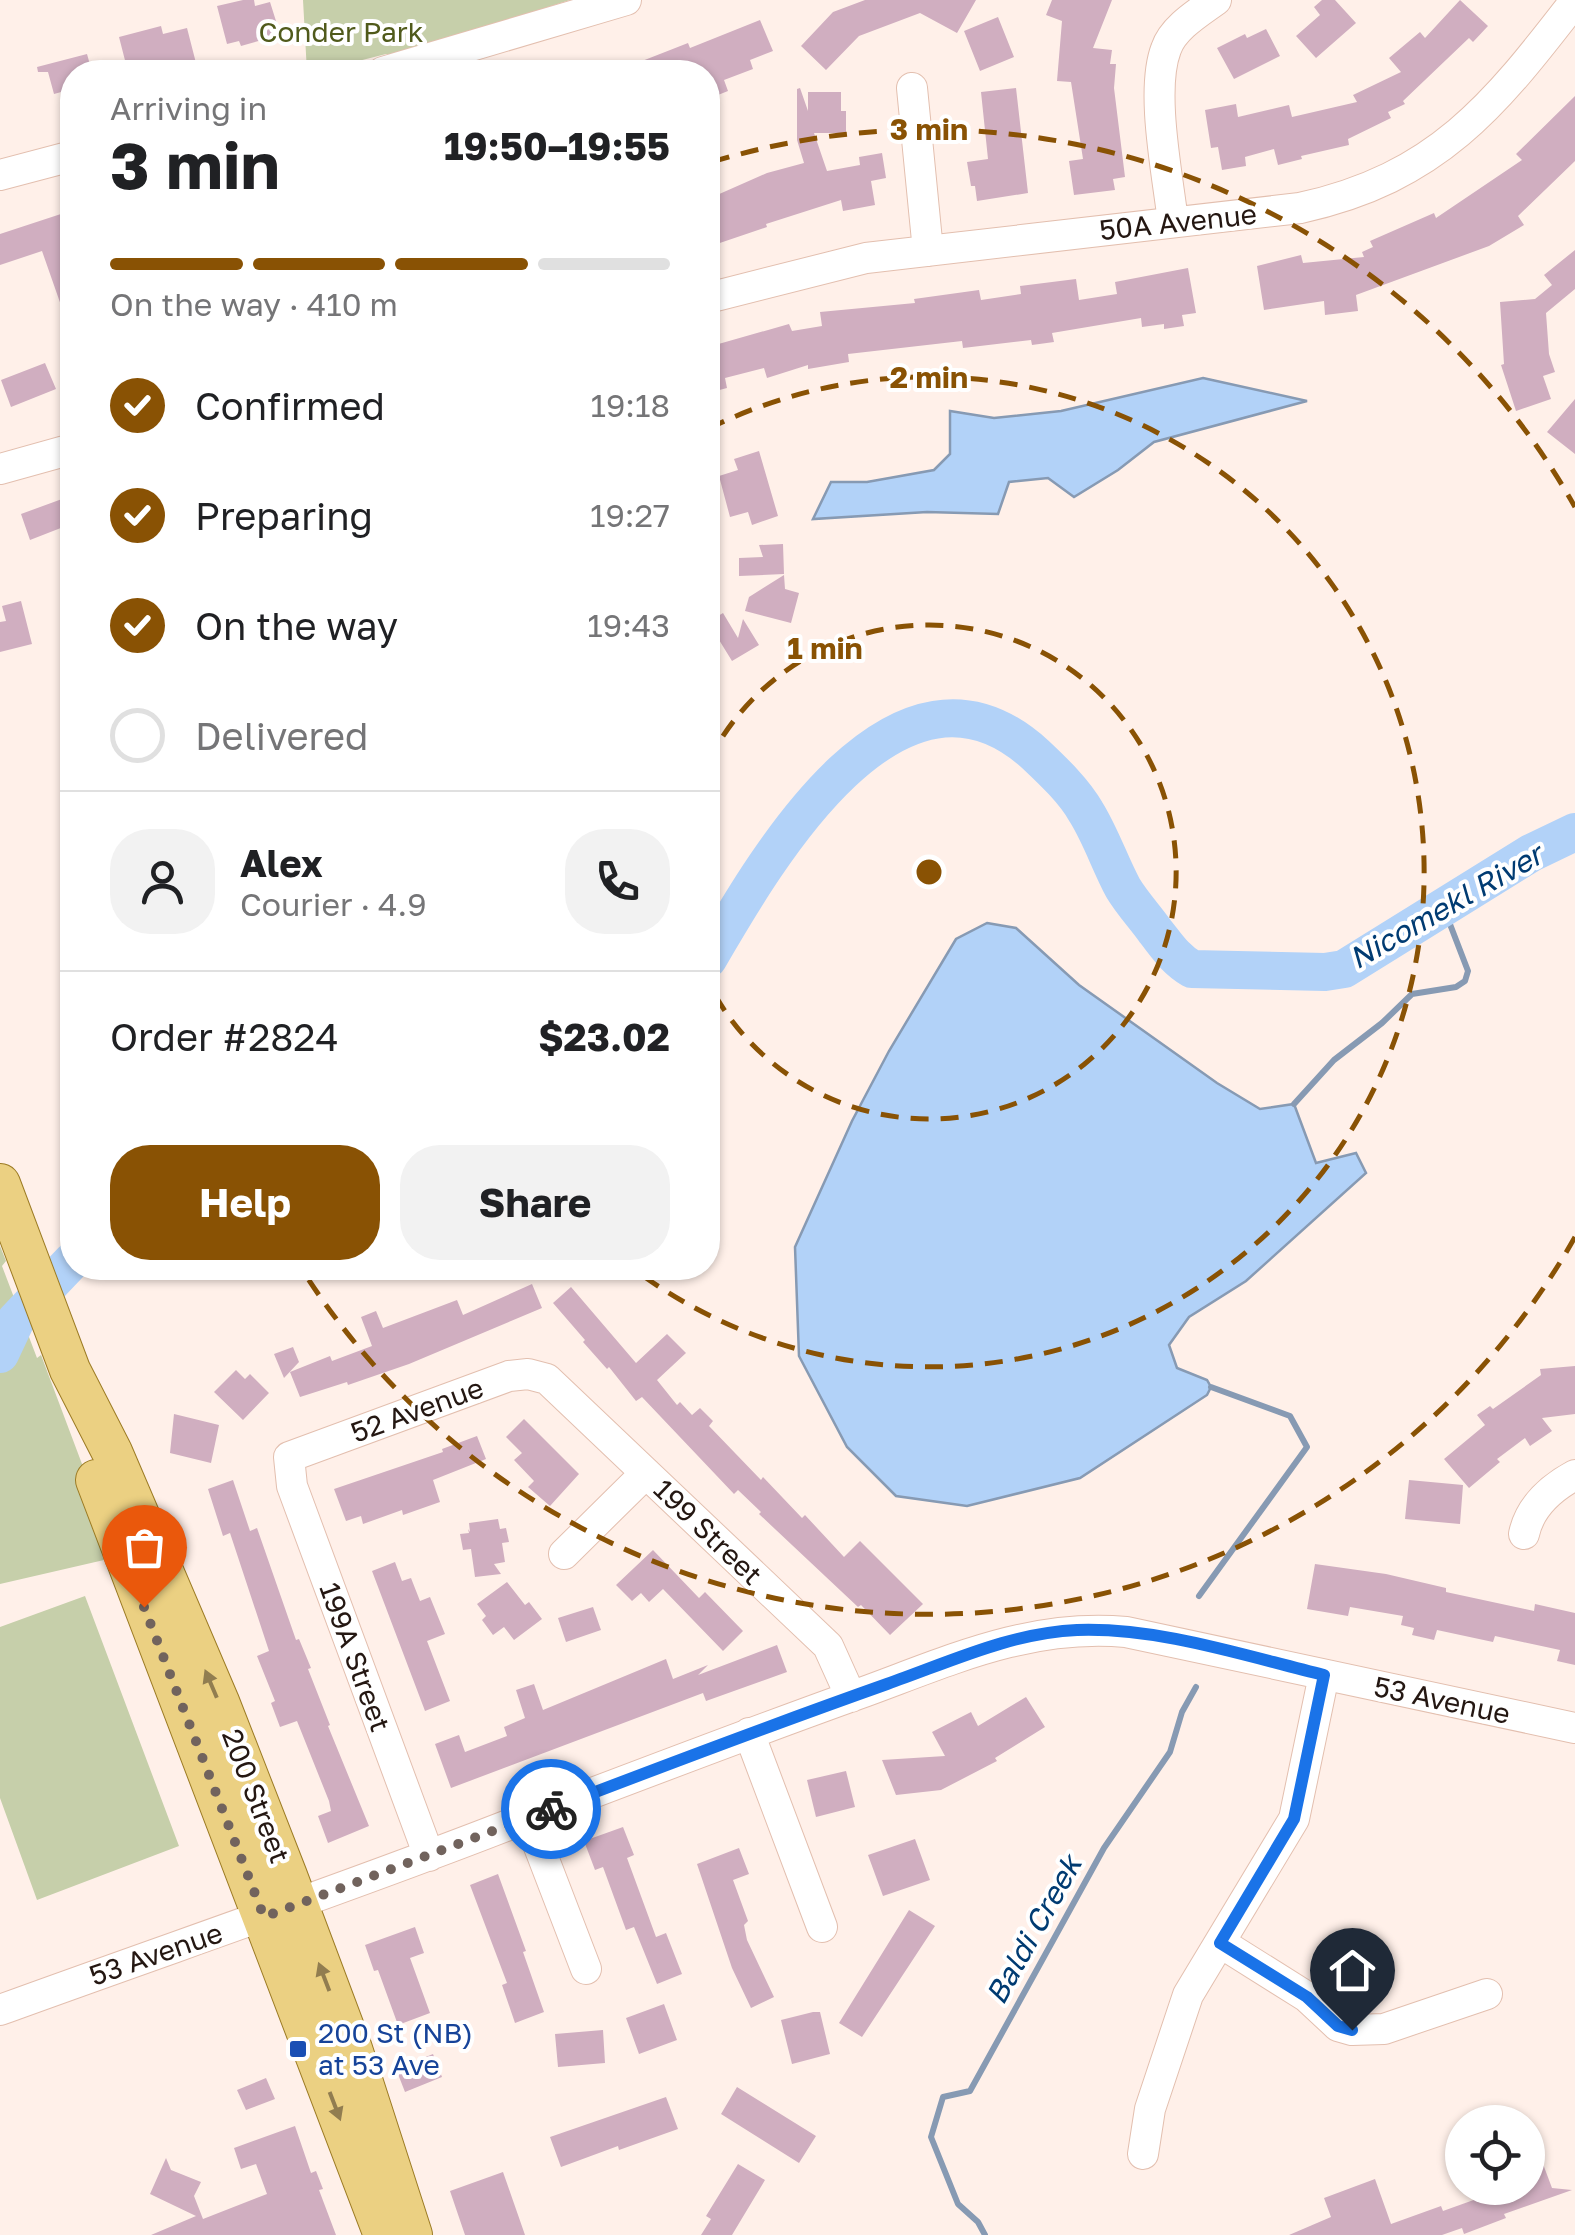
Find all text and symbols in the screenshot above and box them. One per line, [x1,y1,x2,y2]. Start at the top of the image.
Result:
park label: Conder Park [258,15,424,48]
text: Arriving in [110,89,267,127]
text: 3 min [890,111,968,147]
text: 19:50–19:55 [444,123,670,168]
text: 3 min [110,125,280,203]
street label: 50A Avenue [1098,197,1258,246]
text: On the way · 410 m [110,285,398,323]
text: 2 min [890,359,968,395]
icon: check [110,378,165,433]
text: Confirmed [195,383,385,428]
text: 19:18 [590,386,670,424]
icon: check [110,488,165,543]
text: Preparing [195,493,373,538]
text: 19:27 [590,496,670,534]
icon: check [110,598,165,653]
text: On the way [195,603,398,648]
text: 19:43 [587,606,670,644]
text: 1 min [787,630,863,666]
text: Delivered [195,713,368,758]
button: person [110,829,215,934]
button: phone [565,829,670,934]
water label: Nicomekl River [1343,834,1552,976]
text: Alex [240,840,323,885]
centre of rings [911,854,947,890]
text: Courier · 4.9 [240,885,427,923]
text: Order #2824 [110,1014,339,1059]
text: $23.02 [538,1014,670,1059]
button: Help [110,1145,380,1260]
button: Share [400,1145,670,1260]
street label: 52 Avenue [346,1370,487,1449]
street label: 199 Street [647,1472,769,1591]
pin [102,1505,187,1608]
icon: bag [117,1520,172,1575]
street label: 199A Street [313,1578,398,1736]
one-way arrow [203,1669,219,1699]
street label: 53 Avenue [1371,1669,1513,1730]
street label: 200 Street [216,1724,297,1867]
courier [501,1759,601,1859]
icon: bike [524,1782,579,1837]
water label: Baldi Creek [978,1846,1090,2010]
street label: 53 Avenue [85,1915,227,1992]
pin [1310,1928,1395,2031]
icon: home [1325,1943,1380,1998]
one-way arrow [316,1962,331,1992]
place label: 200 St (NB) at 53 Ave [318,2016,473,2081]
marker: 200 St (NB) at 53 Ave [287,2038,309,2060]
one-way arrow [328,2092,343,2122]
map controls [1445,2105,1545,2205]
button: locate [1445,2105,1545,2205]

